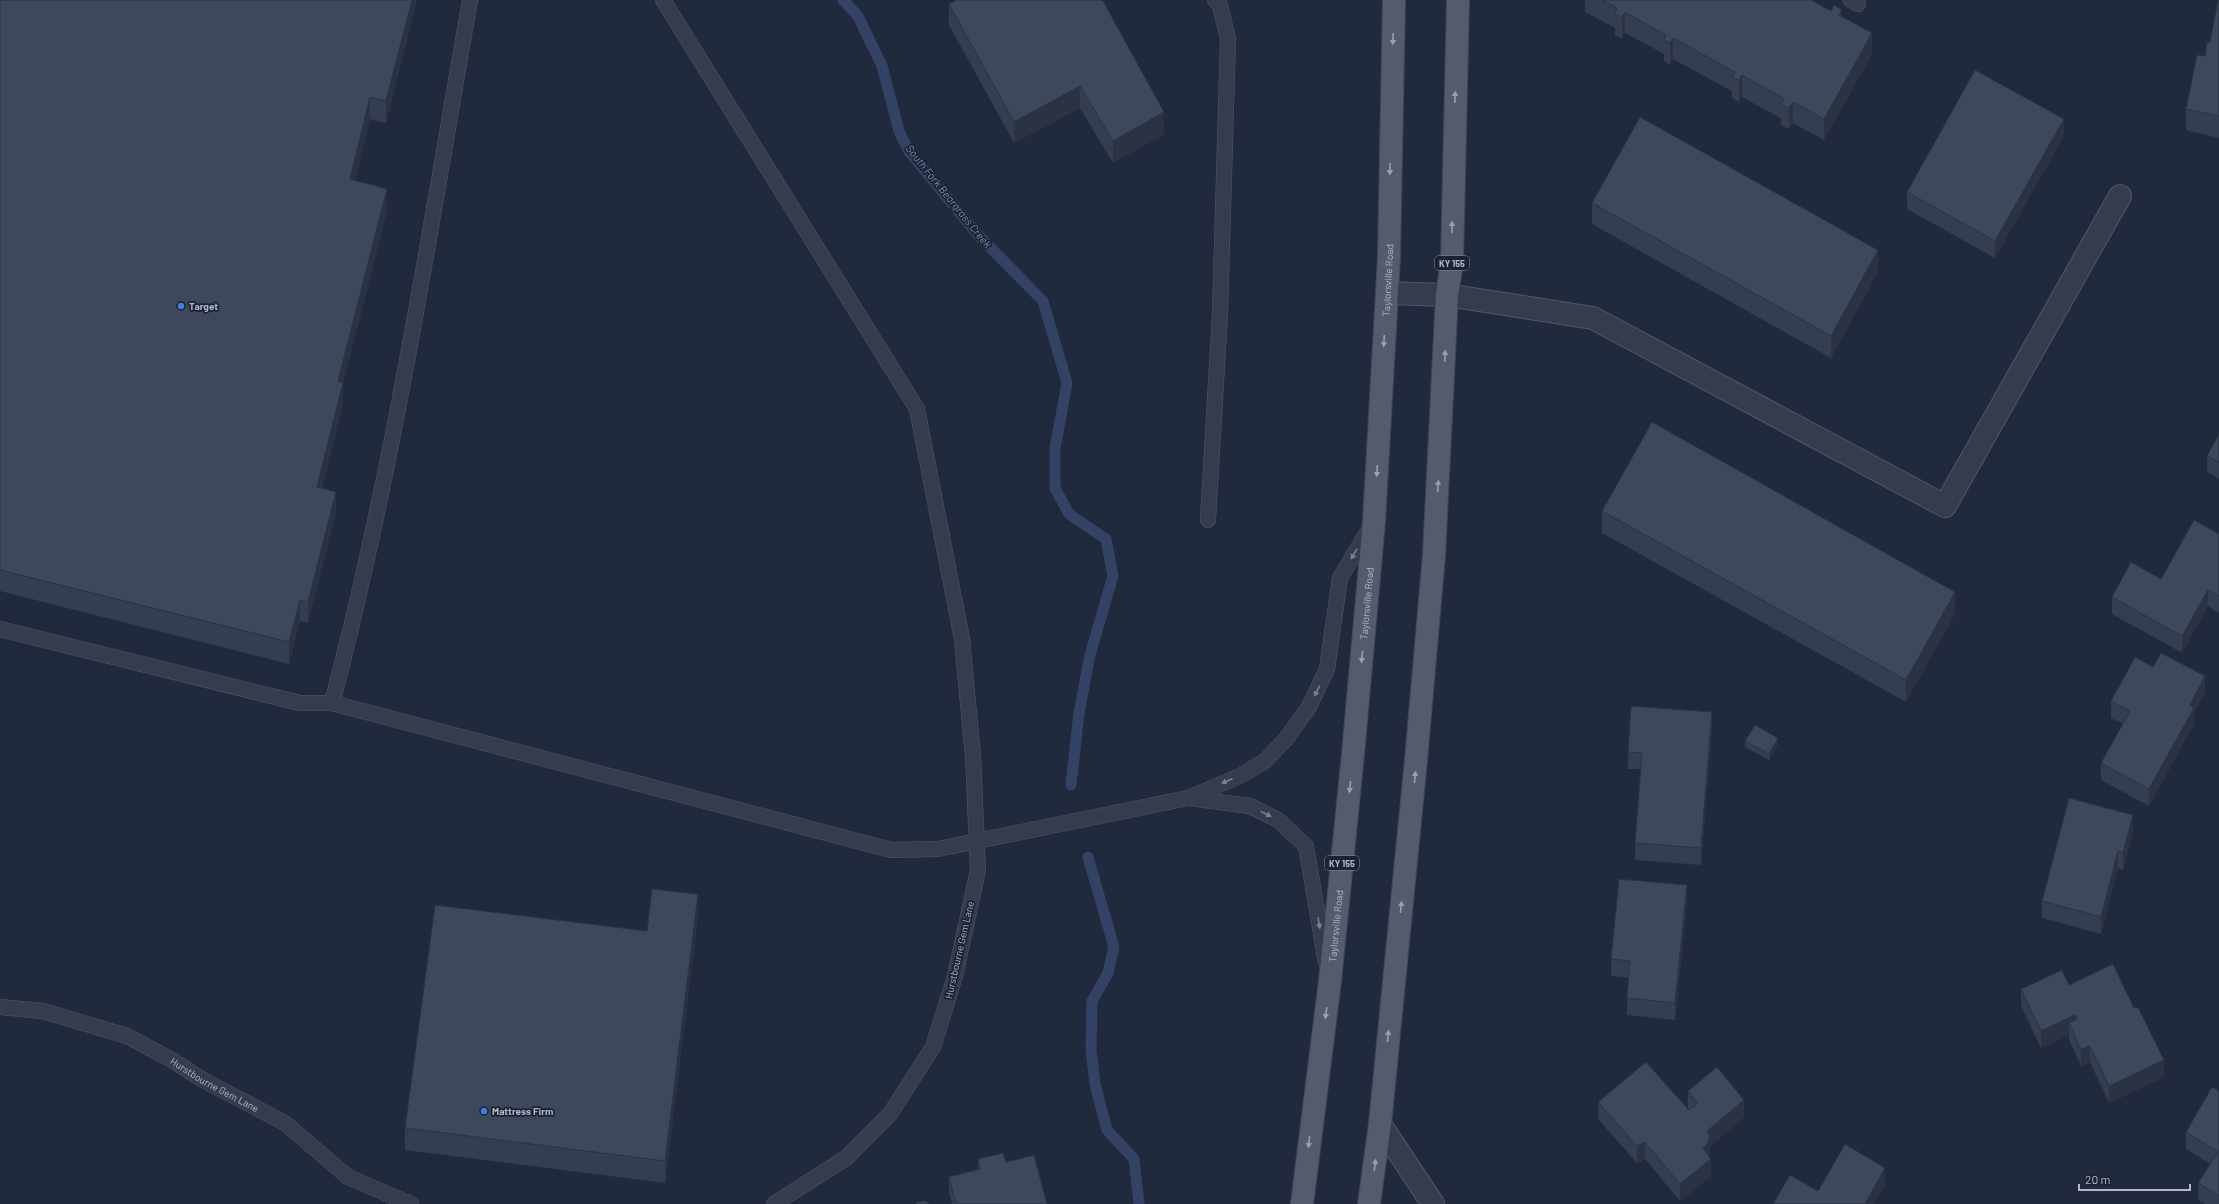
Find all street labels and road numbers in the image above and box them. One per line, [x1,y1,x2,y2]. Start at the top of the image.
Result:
street label: Taylorsville Road [1380,244,1395,317]
road number: KY 155 [1435,256,1469,270]
street label: Taylorsville Road [1357,567,1376,640]
road number: KY 155 [1325,856,1359,870]
street label: Taylorsville Road [1326,889,1345,963]
street label: Hurstbourne Gem Lane [942,900,976,1000]
street label: Hurstbourne Gem Lane [168,1055,261,1114]

